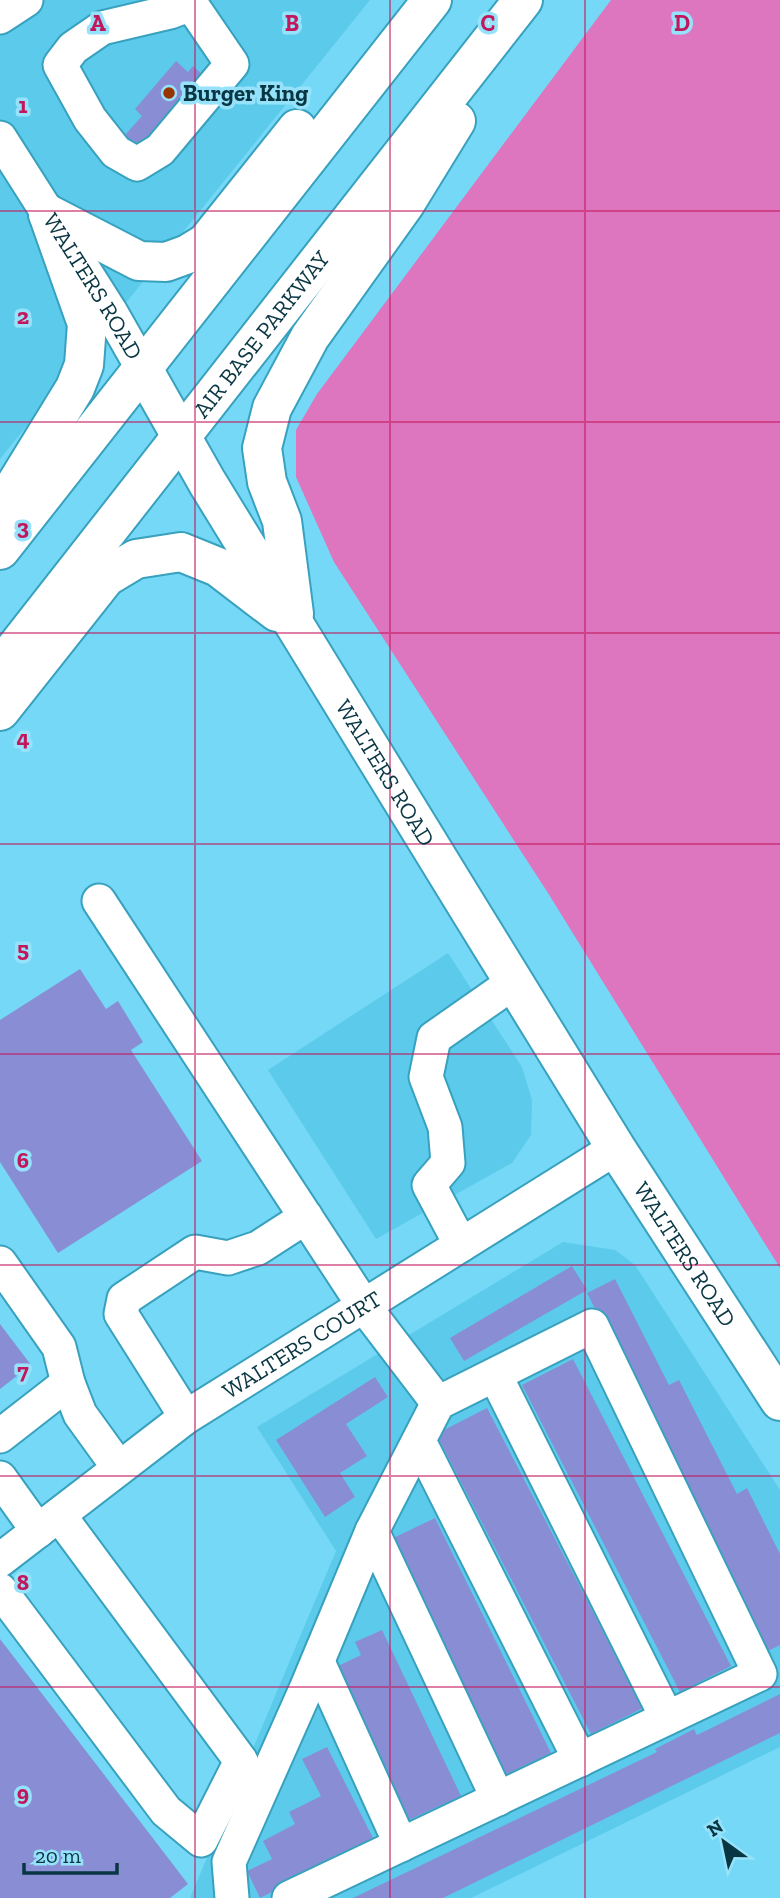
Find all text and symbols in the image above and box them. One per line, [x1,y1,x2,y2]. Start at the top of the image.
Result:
text: A [90,9,106,37]
text: B [285,9,299,37]
text: C [481,9,495,37]
text: D [674,9,690,37]
place label: Burger King [183,79,308,107]
marker: Burger King [161,85,177,101]
text: 1 [18,91,28,119]
street label: WALTERS ROAD [37,208,149,364]
street label: AIR BASE PARKWAY [187,244,336,423]
text: 2 [17,302,29,330]
text: 3 [17,513,29,541]
street label: WALTERS ROAD [330,694,441,851]
text: 4 [16,724,30,752]
text: 5 [17,935,29,963]
text: 6 [17,1146,29,1174]
street label: WALTERS ROAD [628,1177,742,1332]
street label: WALTERS COURT [217,1285,386,1405]
text: 7 [17,1357,29,1385]
text: 8 [17,1568,29,1596]
text: 9 [17,1779,29,1807]
north arrow [689,1807,759,1877]
text: N [703,1815,727,1842]
scale bar [24,1832,117,1876]
text: 20 m [35,1843,81,1868]

